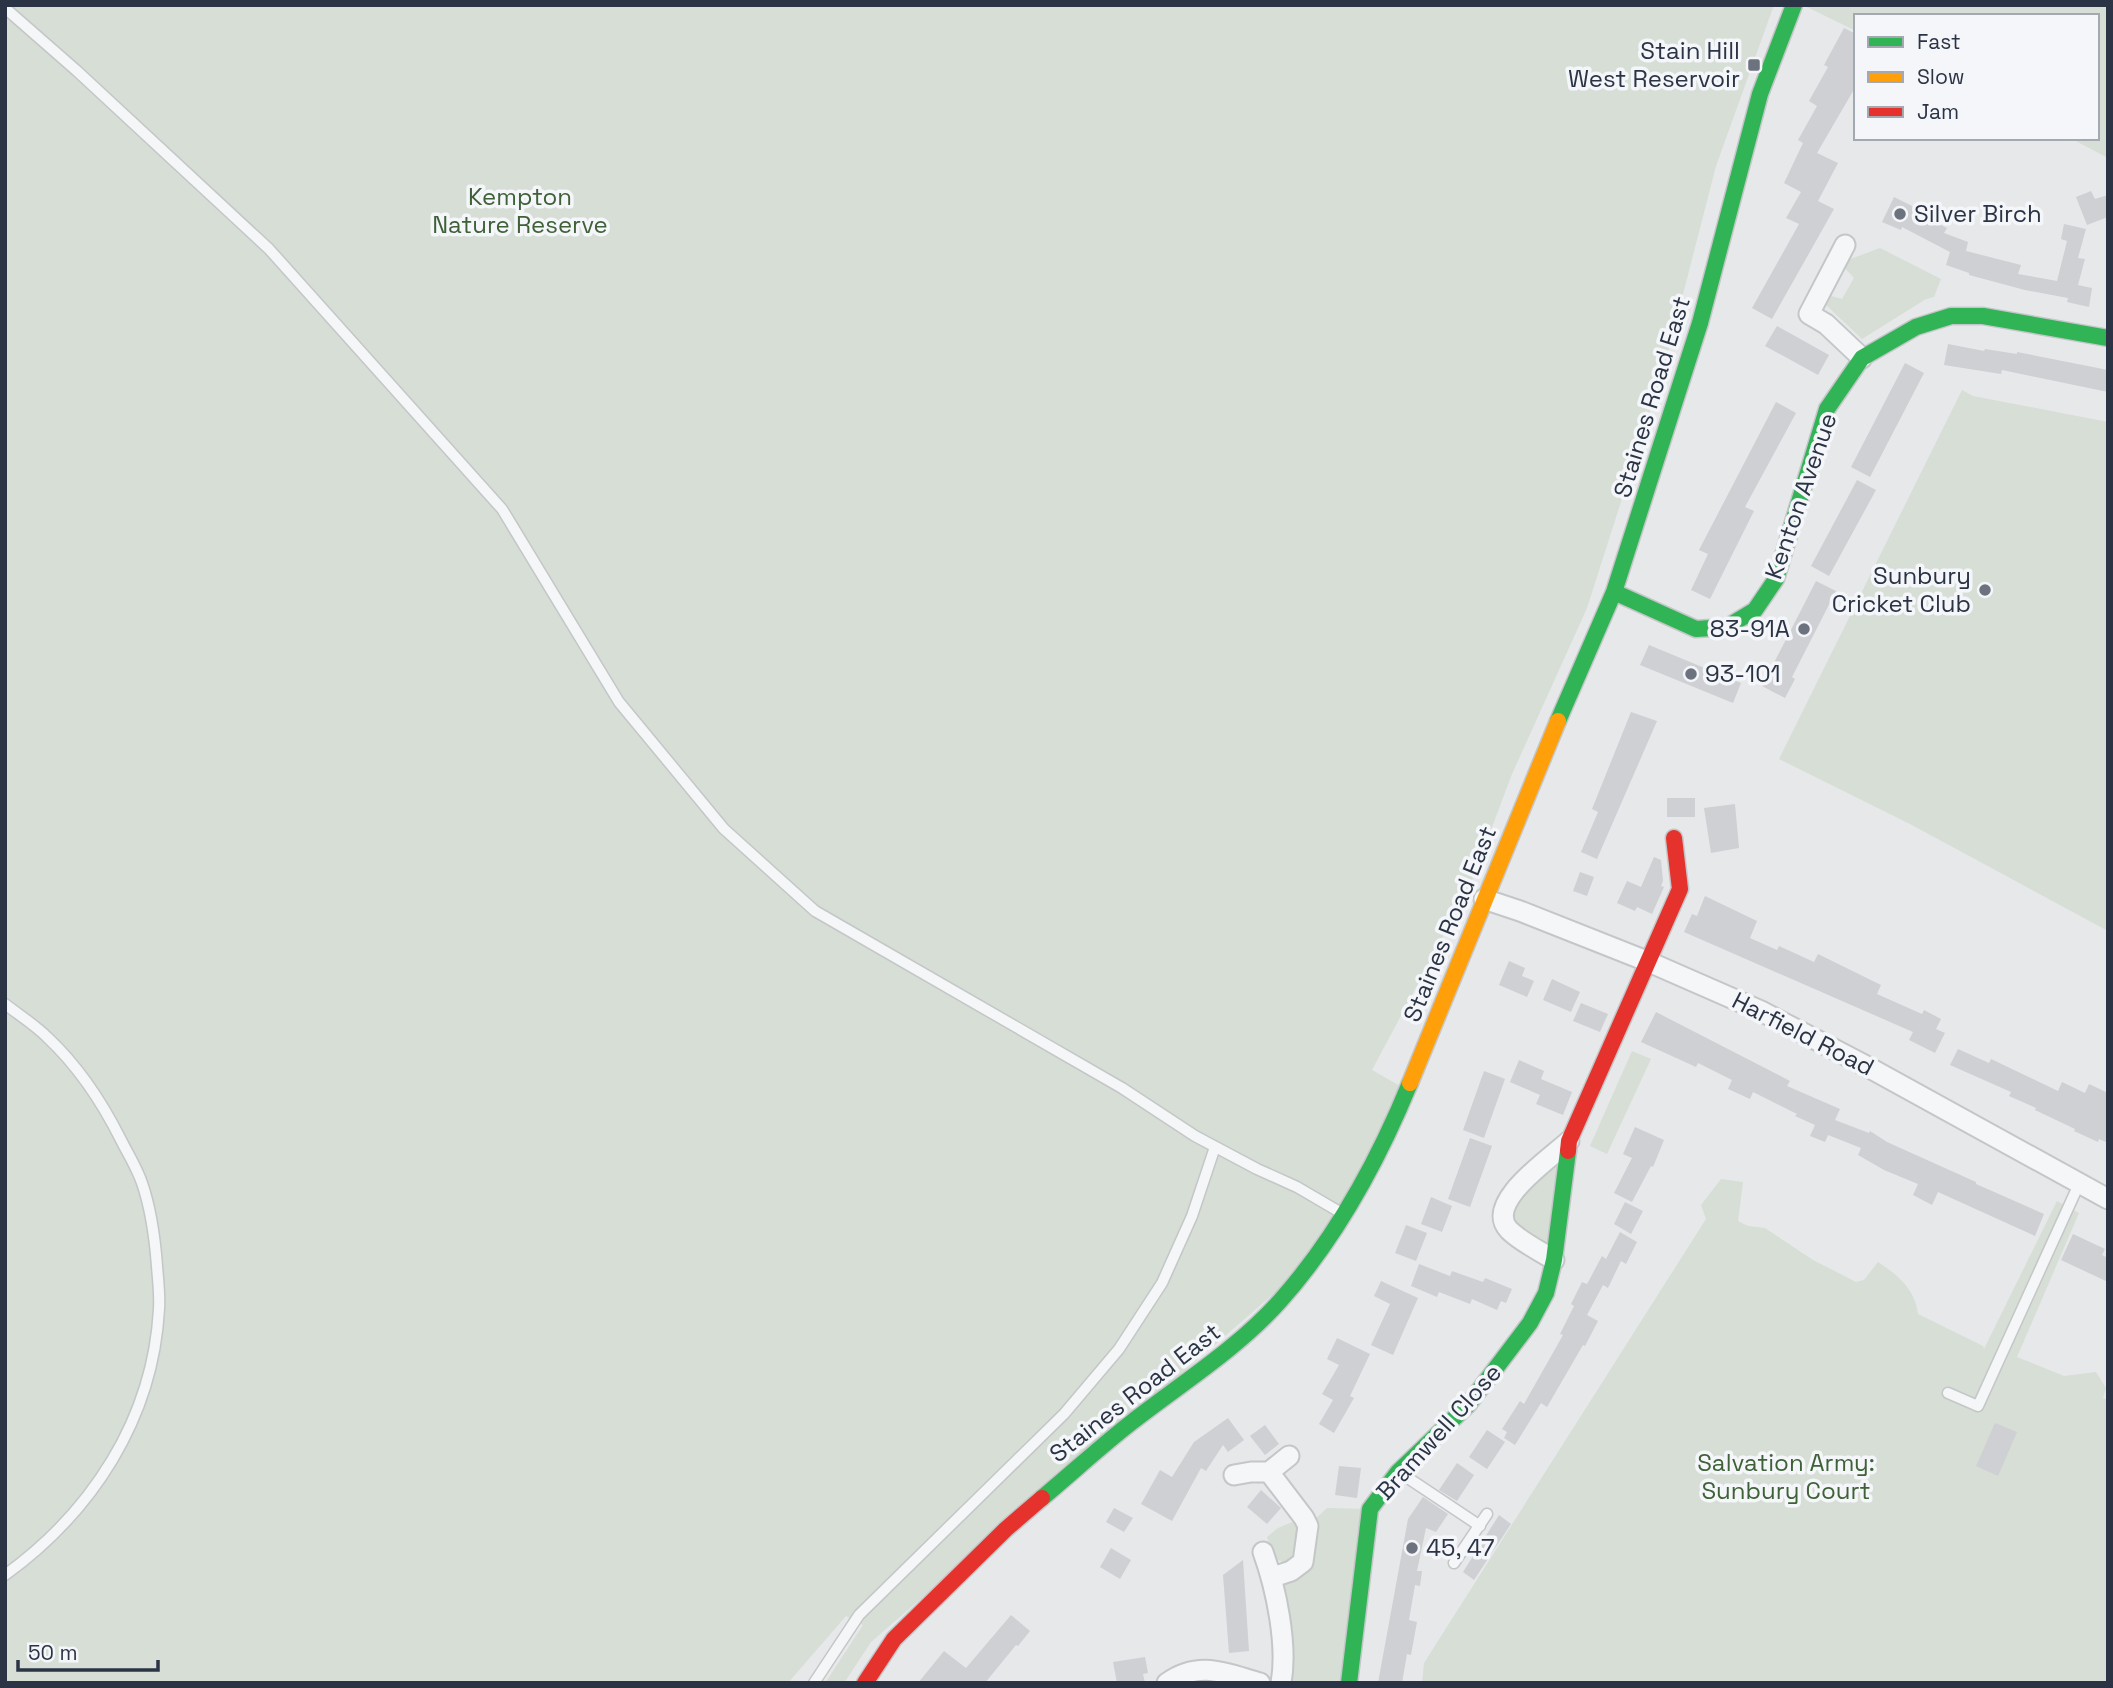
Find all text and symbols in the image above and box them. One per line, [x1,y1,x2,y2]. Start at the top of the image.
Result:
legend [1854,14,2099,140]
text: Fast [1917,28,1961,55]
place label: Stain Hill West Reservoir [1568,35,1740,94]
marker: Stain Hill West Reservoir [1746,57,1762,73]
text: Slow [1917,63,1965,90]
text: Jam [1917,98,1959,125]
park label: Kempton Nature Reserve [432,181,608,240]
place label: Silver Birch [1914,198,2042,229]
marker: Silver Birch [1892,206,1908,222]
street label: Staines Road East [1606,292,1697,501]
street label: Kenton Avenue [1758,409,1843,583]
place label: Sunbury Cricket Club [1832,560,1971,619]
marker: Sunbury Cricket Club [1977,582,1993,598]
place label: 83-91A [1710,613,1790,644]
marker: 83-91A [1796,621,1812,637]
place label: 93-101 [1705,658,1781,689]
marker: 93-101 [1683,666,1699,682]
street label: Staines Road East [1396,821,1503,1026]
street label: Harfield Road [1727,985,1879,1083]
street label: Staines Road East [1043,1316,1227,1469]
street label: Bramwell Close [1369,1357,1508,1506]
park label: Salvation Army: Sunbury Court [1697,1447,1875,1506]
place label: 45, 47 [1426,1532,1495,1563]
marker: 45, 47 [1404,1540,1420,1556]
scale bar [18,1628,158,1672]
text: 50 m [28,1639,78,1666]

